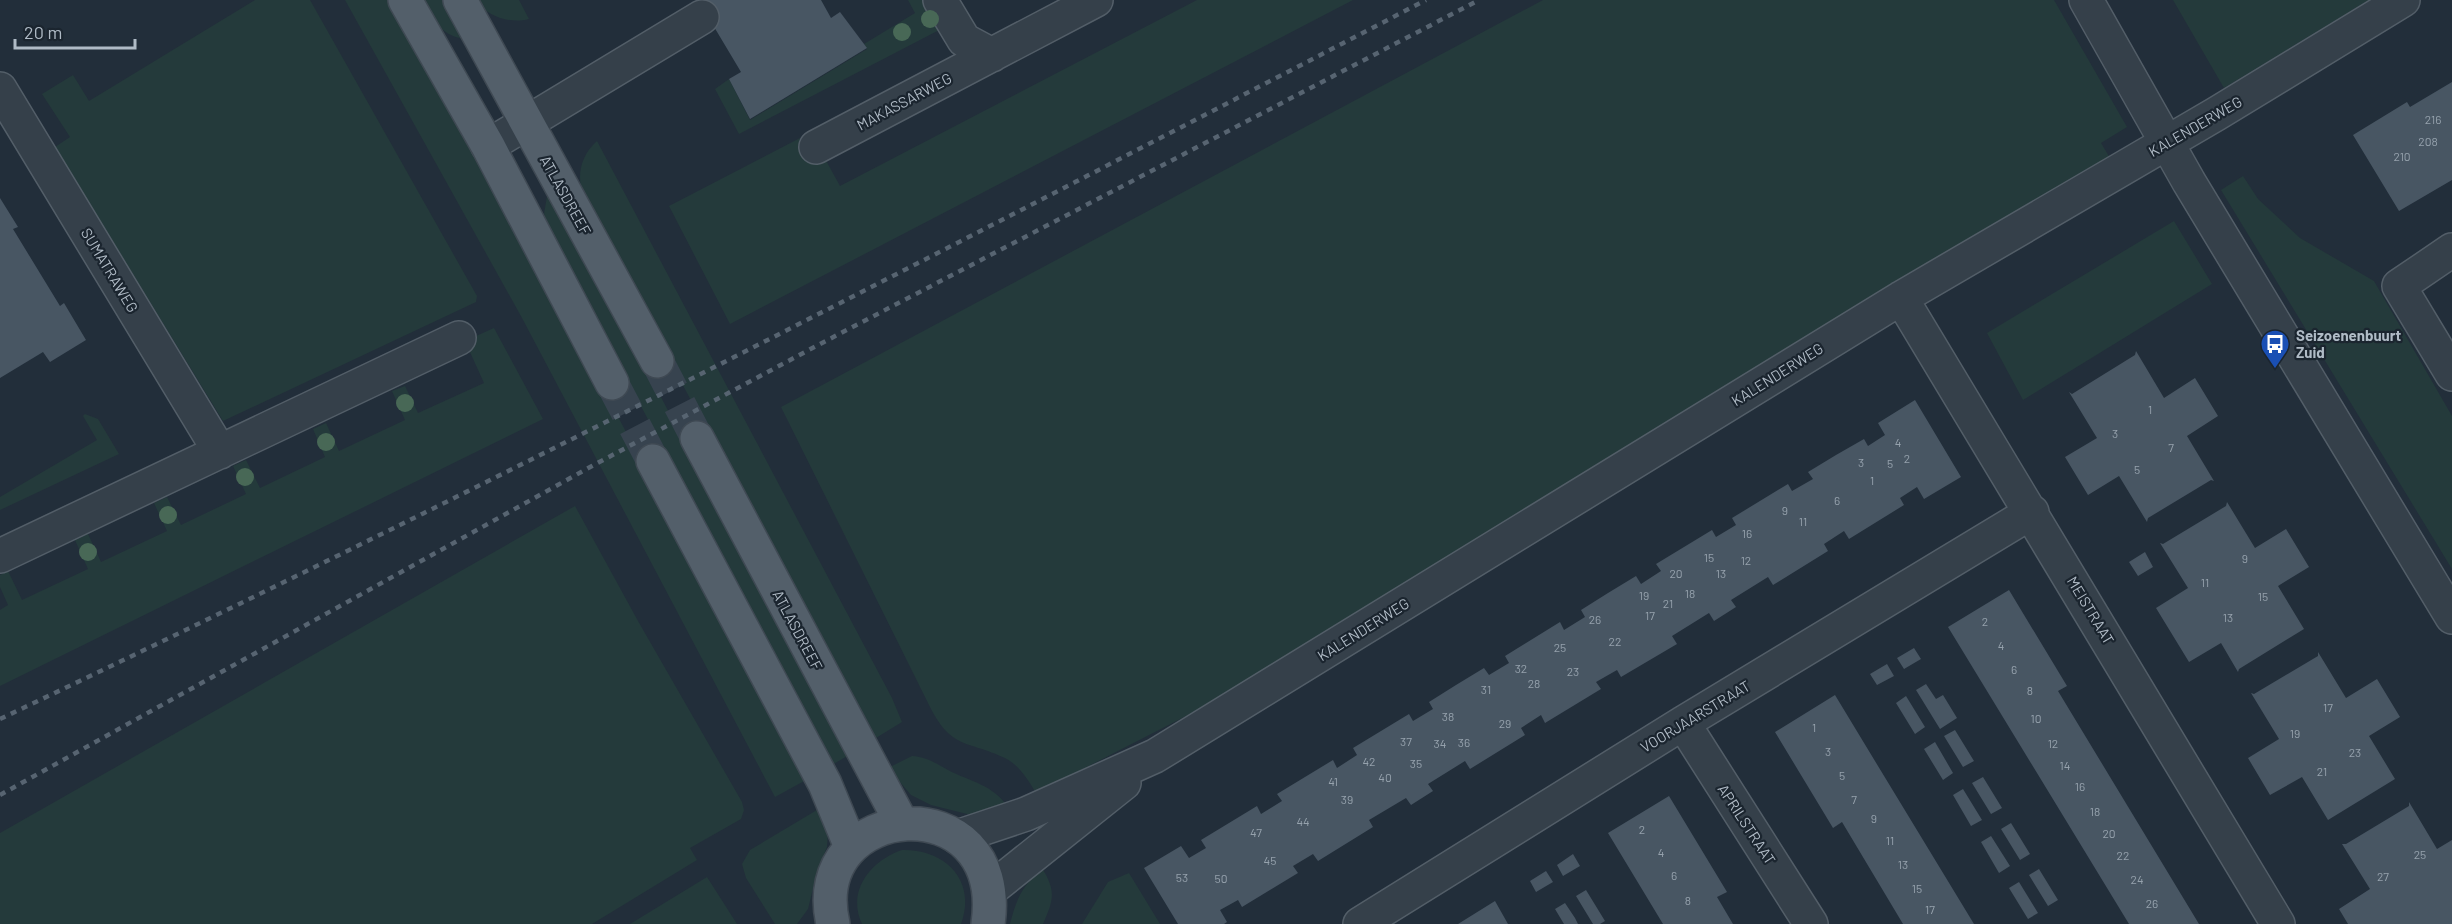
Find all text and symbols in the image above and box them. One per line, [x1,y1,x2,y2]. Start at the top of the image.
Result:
scale bar [15,12,135,50]
text: 20 m [24,21,62,43]
street label: MAKASSARWEG [853,68,955,134]
street label: KALENDERWEG [2145,92,2245,160]
house number: 216 [2425,112,2441,126]
house number: 208 [2418,134,2438,148]
house number: 210 [2393,149,2411,163]
street label: ATLASDREEF [537,152,595,238]
street label: SUMATRAWEG [78,225,142,315]
place label: Seizoenenbuurt Zuid [2296,326,2402,361]
bus stop icon: Seizoenenbuurt Zuid [2259,328,2291,370]
street label: KALENDERWEG [1728,339,1826,409]
house number: 1 [2148,402,2152,416]
house number: 3 [2112,426,2118,440]
house number: 4 [1895,435,1901,449]
house number: 7 [2168,440,2174,454]
house number: 2 [1904,451,1910,465]
house number: 3 [1858,455,1864,469]
house number: 5 [1887,456,1893,470]
house number: 5 [2134,462,2140,476]
house number: 1 [1870,473,1874,487]
house number: 6 [1834,493,1840,507]
house number: 9 [1782,503,1788,517]
house number: 11 [1799,514,1807,528]
house number: 16 [1742,526,1752,540]
house number: 15 [1704,550,1714,564]
house number: 9 [2242,551,2248,565]
house number: 12 [1741,553,1751,567]
house number: 20 [1669,566,1683,580]
house number: 13 [1716,566,1726,580]
street label: MEISTRAAT [2064,573,2118,647]
house number: 11 [2201,575,2209,589]
house number: 18 [1685,586,1695,600]
street label: ATLASDREEF [769,587,827,674]
house number: 19 [1639,588,1649,602]
house number: 15 [2258,589,2268,603]
street label: KALENDERWEG [1314,594,1412,664]
house number: 21 [1663,596,1673,610]
house number: 17 [1645,608,1655,622]
house number: 13 [2223,610,2233,624]
house number: 26 [1589,612,1601,626]
house number: 2 [1982,614,1988,628]
house number: 22 [1609,634,1621,648]
house number: 4 [1998,638,2004,652]
house number: 25 [1554,640,1566,654]
house number: 32 [1515,661,1527,675]
house number: 6 [2011,662,2017,676]
house number: 23 [1567,664,1579,678]
house number: 28 [1528,676,1540,690]
street label: VOORJAARSTRAAT [1637,676,1753,756]
house number: 31 [1481,682,1491,696]
house number: 8 [2027,683,2033,697]
house number: 17 [2323,700,2333,714]
house number: 38 [1442,709,1454,723]
house number: 10 [2031,711,2041,725]
house number: 29 [1499,716,1511,730]
house number: 1 [1812,720,1816,734]
house number: 19 [2290,726,2300,740]
house number: 37 [1400,734,1412,748]
house number: 36 [1458,735,1470,749]
house number: 34 [1434,736,1446,750]
house number: 12 [2048,736,2058,750]
house number: 3 [1825,744,1831,758]
house number: 23 [2349,745,2361,759]
house number: 42 [1362,754,1376,768]
house number: 35 [1410,756,1422,770]
house number: 14 [2060,758,2070,772]
house number: 21 [2317,764,2327,778]
house number: 5 [1839,768,1845,782]
house number: 40 [1378,770,1392,784]
house number: 41 [1328,774,1338,788]
house number: 16 [2075,779,2085,793]
street label: APRILSTRAAT [1714,780,1780,868]
house number: 39 [1341,792,1353,806]
house number: 7 [1851,792,1857,806]
house number: 18 [2090,804,2100,818]
house number: 9 [1871,811,1877,825]
house number: 44 [1296,814,1310,828]
house number: 2 [1639,822,1645,836]
house number: 47 [1250,825,1262,839]
house number: 20 [2102,826,2116,840]
house number: 11 [1886,833,1894,847]
house number: 4 [1658,845,1664,859]
house number: 25 [2414,847,2426,861]
house number: 22 [2117,848,2129,862]
house number: 45 [1264,853,1276,867]
house number: 13 [1898,857,1908,871]
house number: 6 [1671,868,1677,882]
house number: 27 [2377,869,2389,883]
house number: 53 [1176,870,1188,884]
house number: 50 [1215,871,1227,885]
house number: 24 [2130,872,2144,886]
house number: 15 [1912,881,1922,895]
house number: 8 [1685,893,1691,907]
house number: 26 [2146,896,2158,910]
house number: 17 [1925,902,1935,916]

